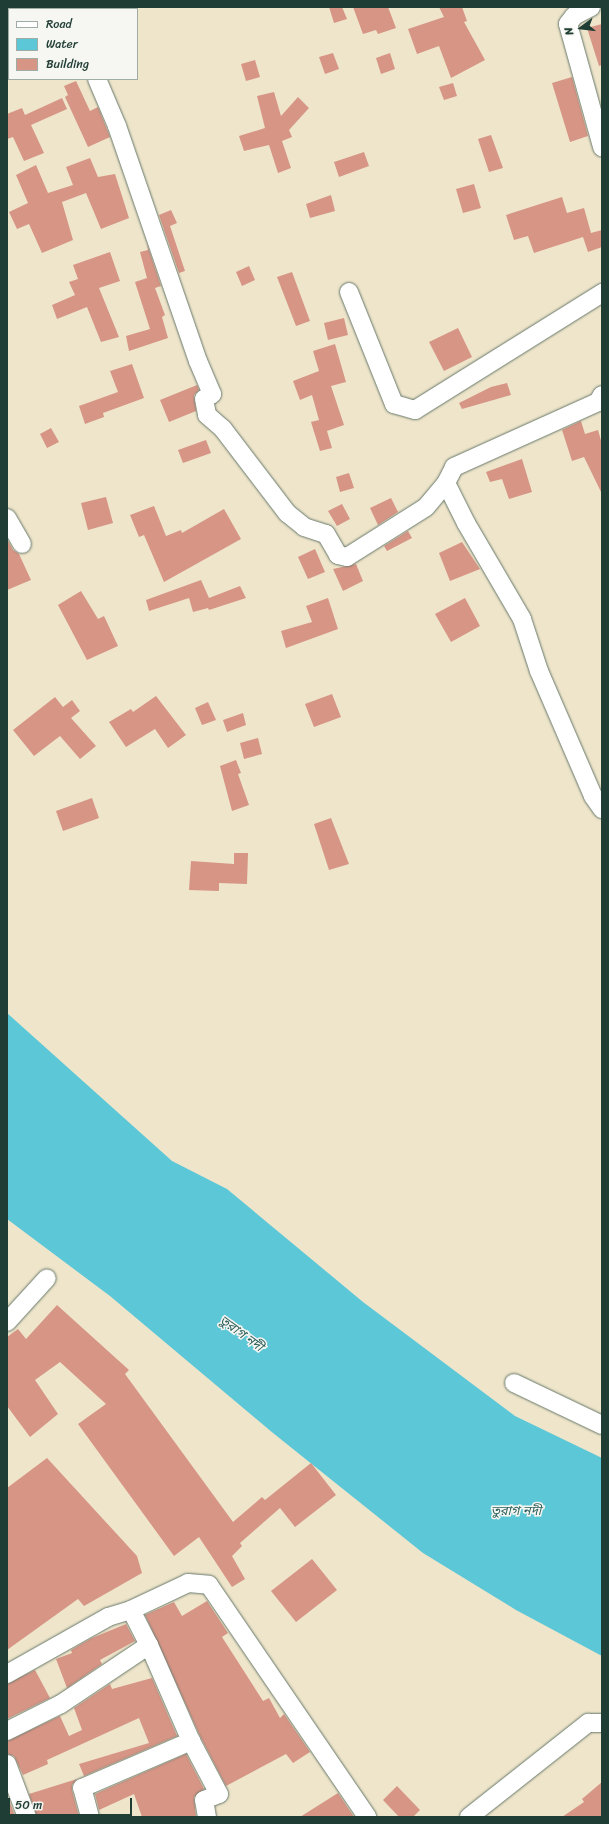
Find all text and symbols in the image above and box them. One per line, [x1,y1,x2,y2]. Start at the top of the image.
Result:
legend [8,8,138,80]
north arrow [561,8,601,48]
text: Road [46,13,72,35]
text: N [559,25,579,37]
text: Water [46,33,78,55]
text: Building [46,53,89,75]
water label: তুরাগ নদী [216,1313,266,1355]
water label: তুরাগ নদী [491,1503,541,1519]
scale bar [10,1790,134,1816]
text: 50 m [15,1794,42,1816]

